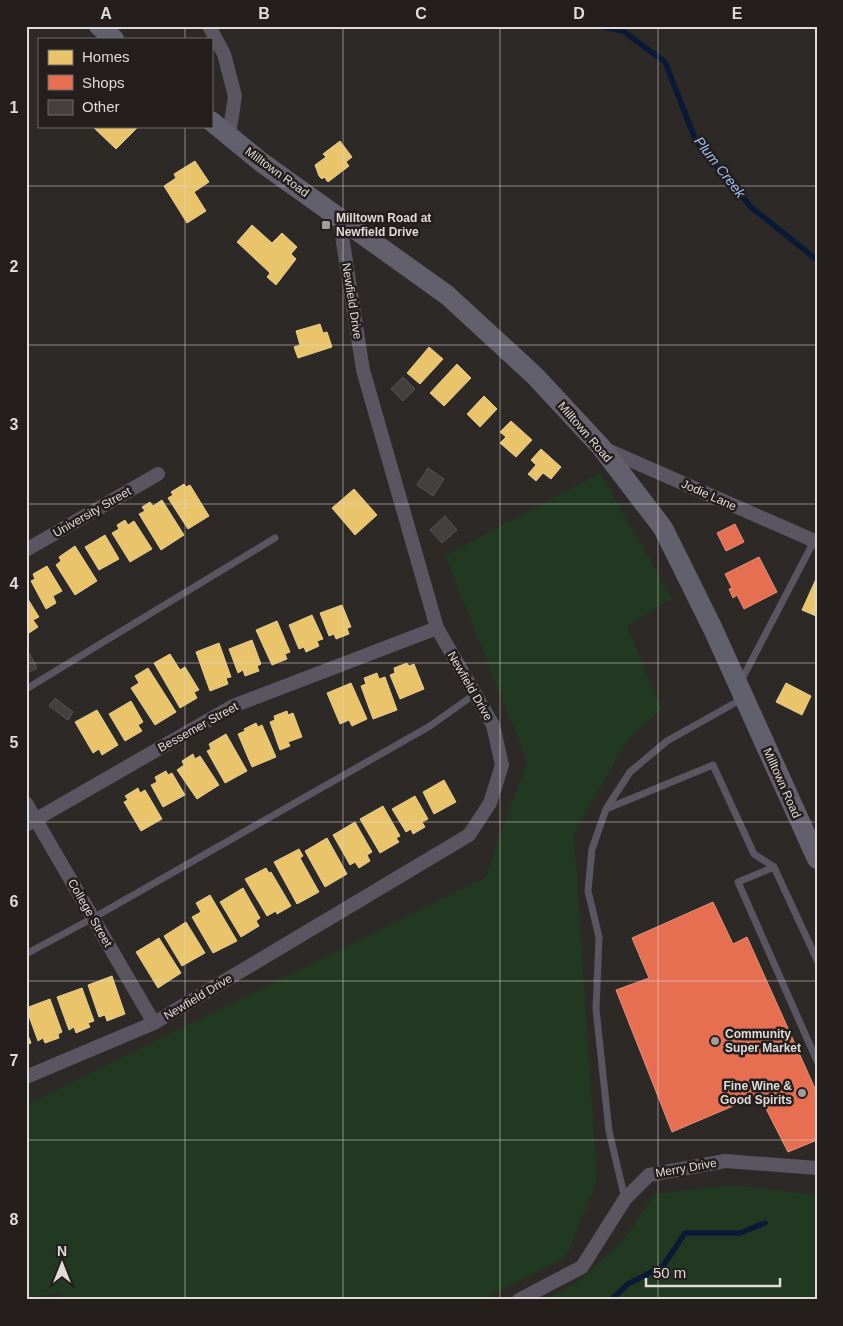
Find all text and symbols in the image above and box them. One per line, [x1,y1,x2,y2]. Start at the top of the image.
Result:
text: A [100,5,112,22]
text: B [258,5,270,22]
text: C [415,5,427,22]
text: D [573,5,585,22]
text: E [732,5,743,22]
legend [38,38,212,128]
text: Homes [82,48,130,65]
text: Shops [82,74,125,91]
text: Other [82,98,120,115]
text: 1 [10,99,19,116]
water label: Plum Creek [691,133,749,202]
street label: Milltown Road [242,144,312,200]
place label: Milltown Road at Newfield Drive [336,211,431,239]
marker: Milltown Road at Newfield Drive [320,219,332,231]
text: 2 [10,258,19,275]
street label: Newfield Drive [339,262,365,341]
street label: Milltown Road [555,399,615,465]
text: 3 [10,416,19,433]
street label: Jodie Lane [679,477,739,513]
street label: University Street [50,484,134,540]
text: 4 [10,575,19,592]
street label: Newfield Drive [445,649,496,723]
street label: Bessemer Street [156,699,241,755]
text: 5 [10,734,19,751]
street label: Milltown Road [760,746,804,820]
street label: College Street [65,877,115,950]
text: 6 [10,893,19,910]
street label: Newfield Drive [161,971,235,1023]
place label: Community Super Market [725,1027,801,1055]
marker: Community Super Market [709,1035,721,1047]
text: 7 [10,1052,19,1069]
place label: Fine Wine & Good Spirits [720,1079,792,1107]
marker: Fine Wine & Good Spirits [796,1087,808,1099]
street label: Merry Drive [654,1156,718,1180]
text: 8 [10,1211,19,1228]
north arrow [38,1238,88,1288]
text: N [57,1243,67,1259]
scale bar [646,1256,779,1288]
text: 50 m [653,1264,686,1281]

